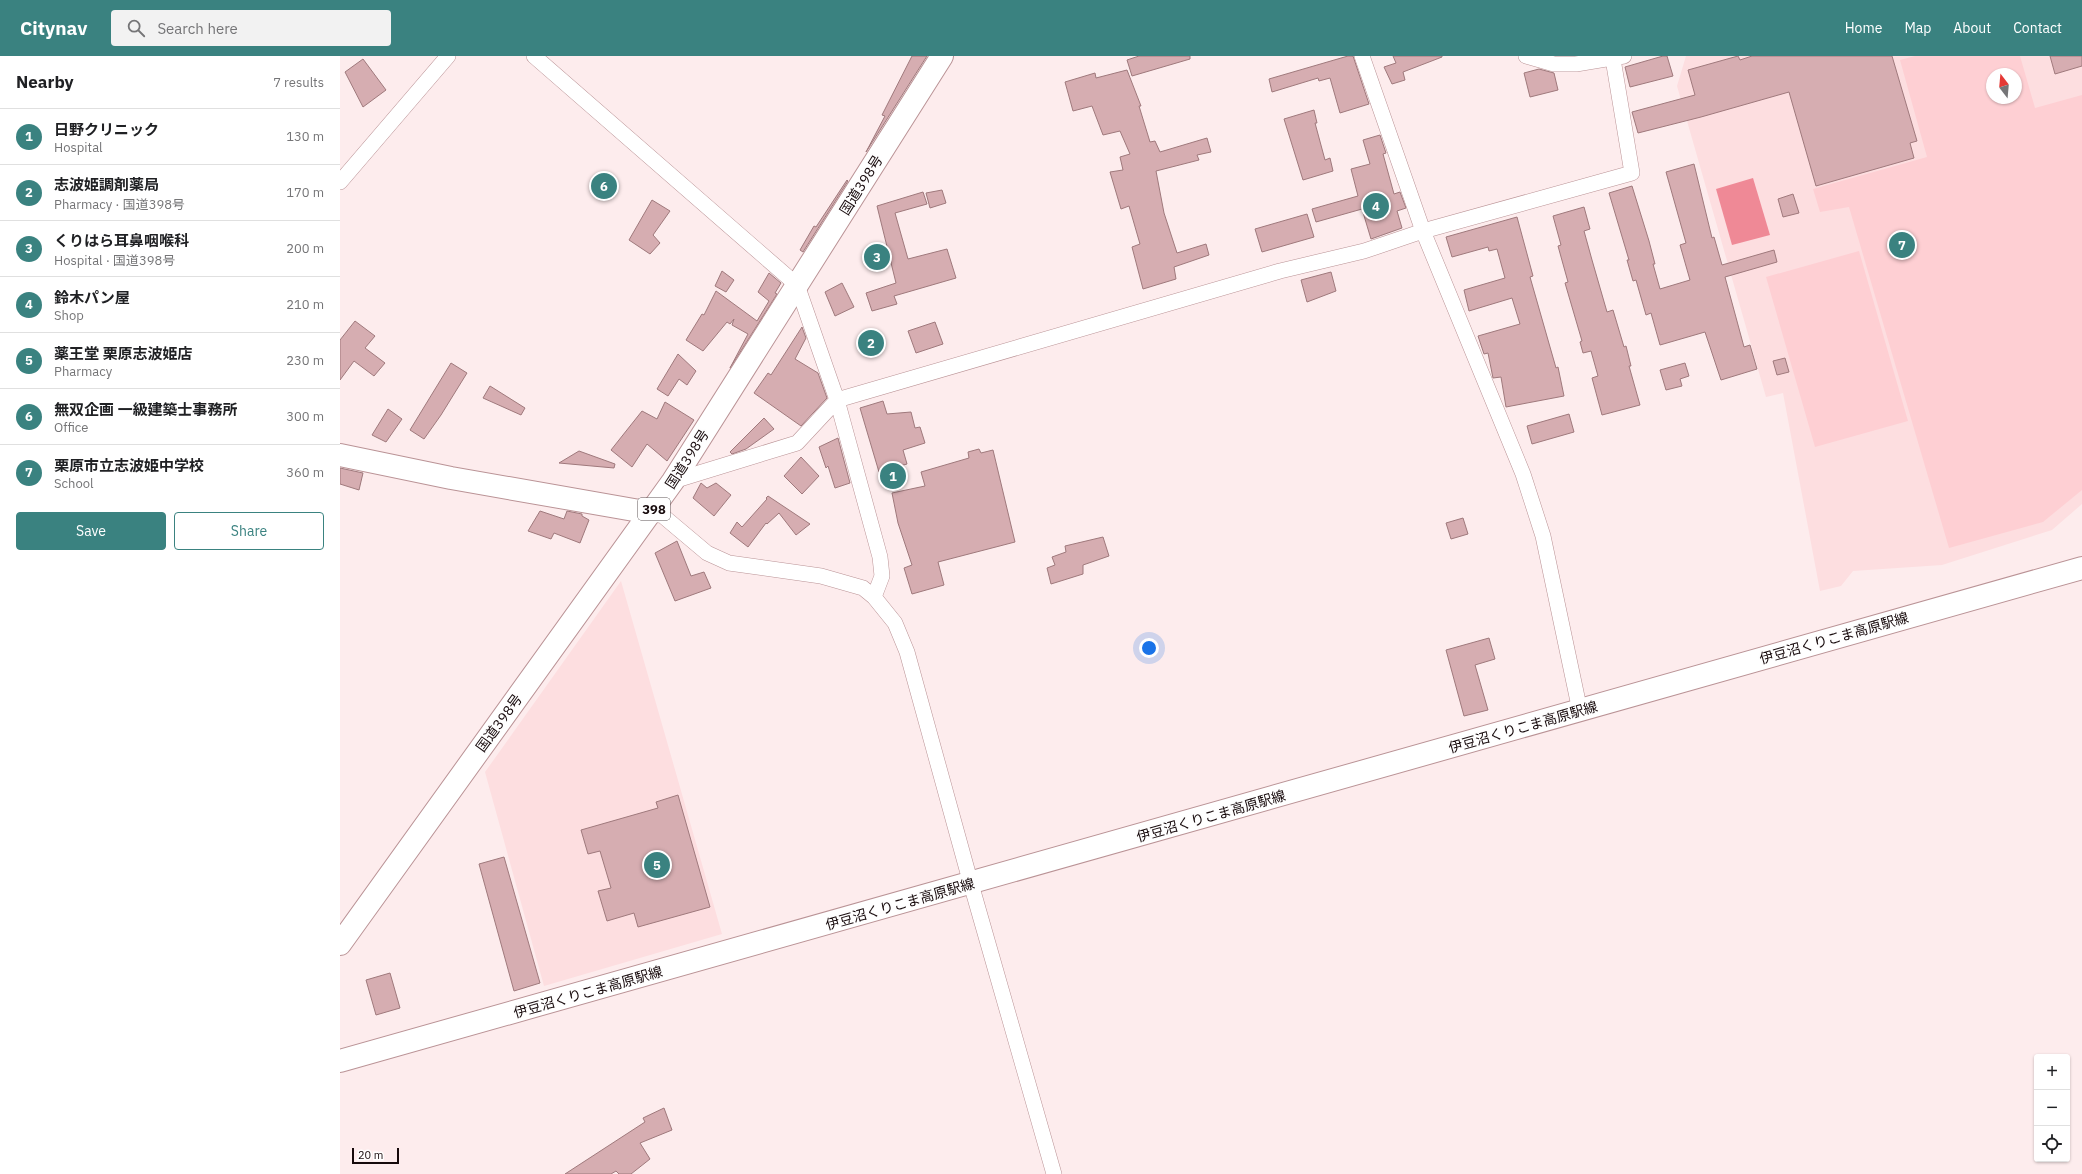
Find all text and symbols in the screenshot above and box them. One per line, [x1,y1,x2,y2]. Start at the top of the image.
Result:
search box [111,10,391,46]
text: Citynav [20,16,87,40]
icon: search [125,17,147,39]
text: Search here [157,19,238,38]
text: Home [1845,19,1882,37]
text: Map [1904,19,1931,37]
text: About [1953,19,1991,37]
text: Contact [2013,19,2062,37]
north arrow [1986,68,2022,104]
text: Nearby [16,71,74,93]
text: 7 results [273,74,324,91]
text: 日野クリニック [54,120,159,139]
text: 1 [25,128,33,145]
text: 130 m [286,128,324,145]
text: Hospital [54,139,103,156]
street label: 国道398号 [836,152,886,218]
pin: 6 [591,171,617,201]
text: 志波姫調剤薬局 [54,175,159,194]
text: 2 [25,184,33,201]
text: 170 m [286,184,324,201]
pin: 4 [1363,191,1389,221]
text: Pharmacy · 国道398号 [54,196,185,213]
pin: 7 [1889,230,1915,260]
text: くりはら耳鼻咽喉科 [54,231,189,250]
text: 3 [25,240,33,257]
text: 200 m [286,240,324,257]
pin: 3 [864,242,890,272]
text: Hospital · 国道398号 [54,252,175,269]
text: 鈴木パン屋 [54,288,130,307]
text: 4 [25,296,33,313]
text: 210 m [286,296,324,313]
text: Shop [54,307,84,324]
pin: 2 [858,328,884,358]
text: 薬王堂 栗原志波姫店 [54,344,193,363]
text: 5 [25,352,33,369]
text: 230 m [286,352,324,369]
text: Pharmacy [54,363,112,380]
text: 無双企画 一級建築士事務所 [54,400,238,419]
text: 6 [25,408,33,425]
text: 300 m [286,408,324,425]
text: Office [54,419,88,436]
street label: 国道398号 [661,426,713,492]
text: 栗原市立志波姫中学校 [54,456,204,475]
pin: 1 [880,461,906,491]
text: 7 [25,464,33,481]
text: 360 m [286,464,324,481]
text: School [54,475,94,492]
road number: 398 [638,498,670,520]
button: Save [16,512,166,550]
button: Share [174,512,324,550]
street label: 伊豆沼くりこま高原駅線 [1758,608,1910,668]
your location [1139,638,1159,658]
street label: 国道398号 [472,691,526,755]
street label: 伊豆沼くりこま高原駅線 [1447,697,1599,757]
street label: 伊豆沼くりこま高原駅線 [1135,786,1287,846]
pin: 5 [644,850,670,880]
street label: 伊豆沼くりこま高原駅線 [824,874,976,934]
street label: 伊豆沼くりこま高原駅線 [512,962,664,1022]
map controls [2034,1054,2070,1162]
button: + [2034,1054,2070,1090]
button: − [2034,1090,2070,1126]
button: locate [2034,1126,2070,1162]
scale bar [352,1146,399,1165]
text: 20 m [358,1148,383,1162]

